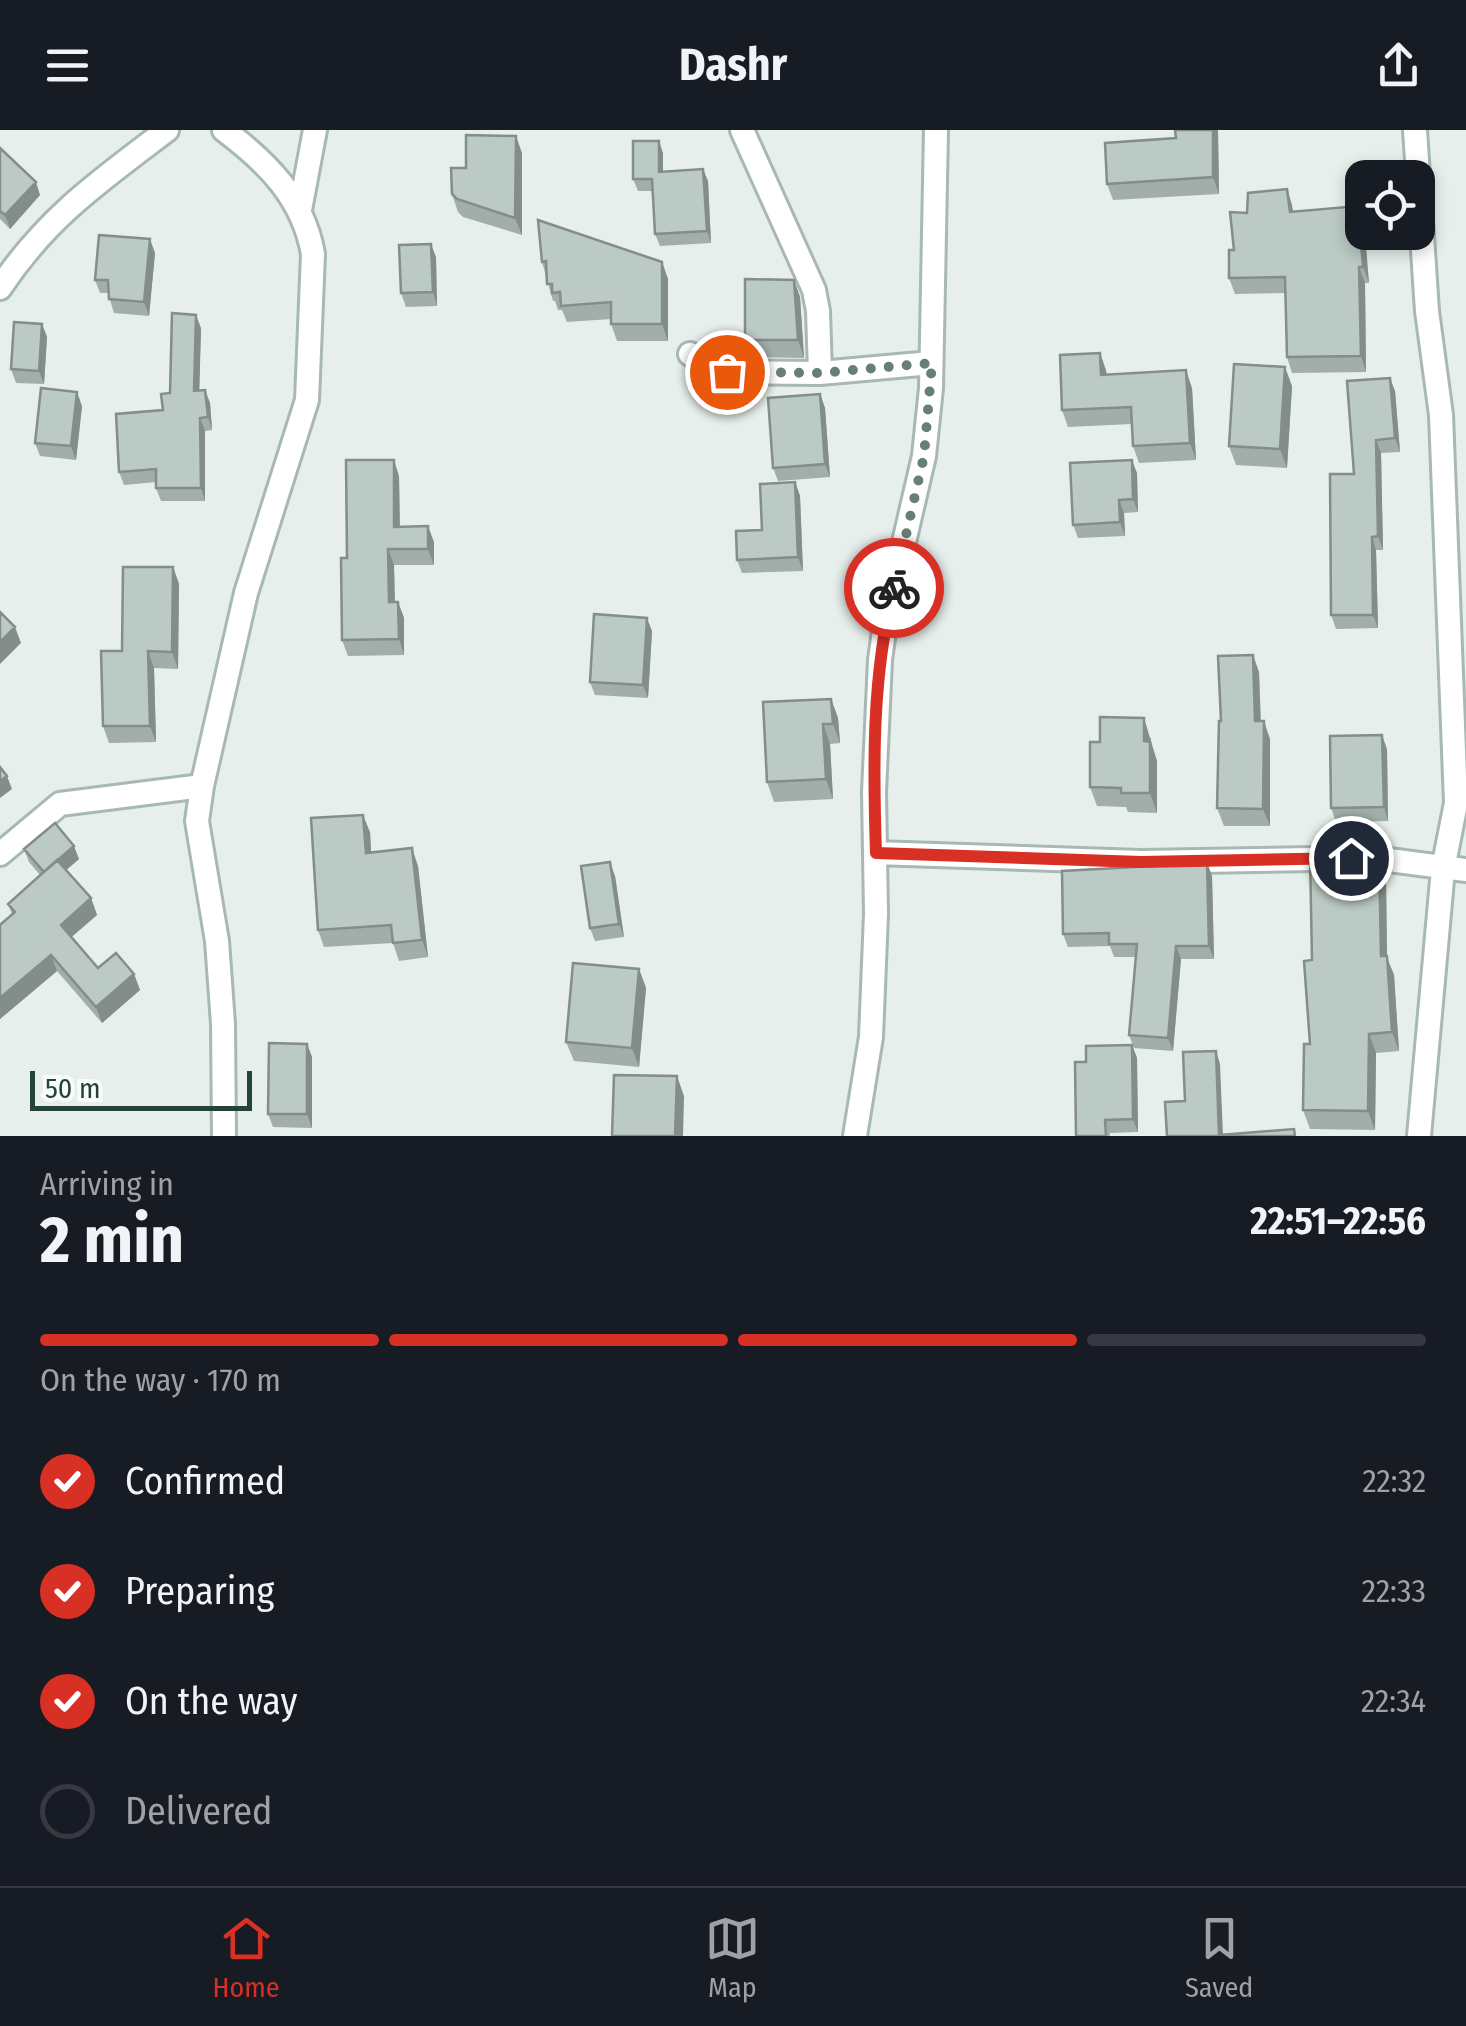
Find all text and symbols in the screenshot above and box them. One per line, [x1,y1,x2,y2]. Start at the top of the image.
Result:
icon: menu [40,38,95,93]
text: Dashr [679,38,787,92]
icon: share [1371,38,1426,93]
map controls [1345,160,1435,250]
button: locate [1345,160,1435,250]
pin [685,330,770,415]
icon: bag [700,345,755,400]
courier [844,538,944,638]
icon: bike [867,561,922,616]
pin [1309,816,1394,901]
icon: home [1324,831,1379,886]
scale bar [30,1066,252,1110]
text: 50 m [45,1072,101,1105]
text: Arriving in [40,1165,174,1203]
text: 22:51–22:56 [1250,1198,1426,1244]
text: 2 min [40,1201,184,1279]
text: On the way · 170 m [40,1361,281,1399]
icon: check [40,1454,95,1509]
text: Confirmed [125,1458,285,1504]
text: 22:32 [1362,1462,1426,1500]
icon: check [40,1564,95,1619]
text: Preparing [125,1568,274,1614]
text: 22:33 [1362,1572,1426,1610]
icon: check [40,1674,95,1729]
text: On the way [125,1678,297,1724]
text: 22:34 [1361,1682,1426,1720]
text: Delivered [125,1788,272,1834]
tab: Home [213,1911,280,2004]
tab: Map [705,1911,760,2004]
tab: Saved [1185,1911,1253,2004]

